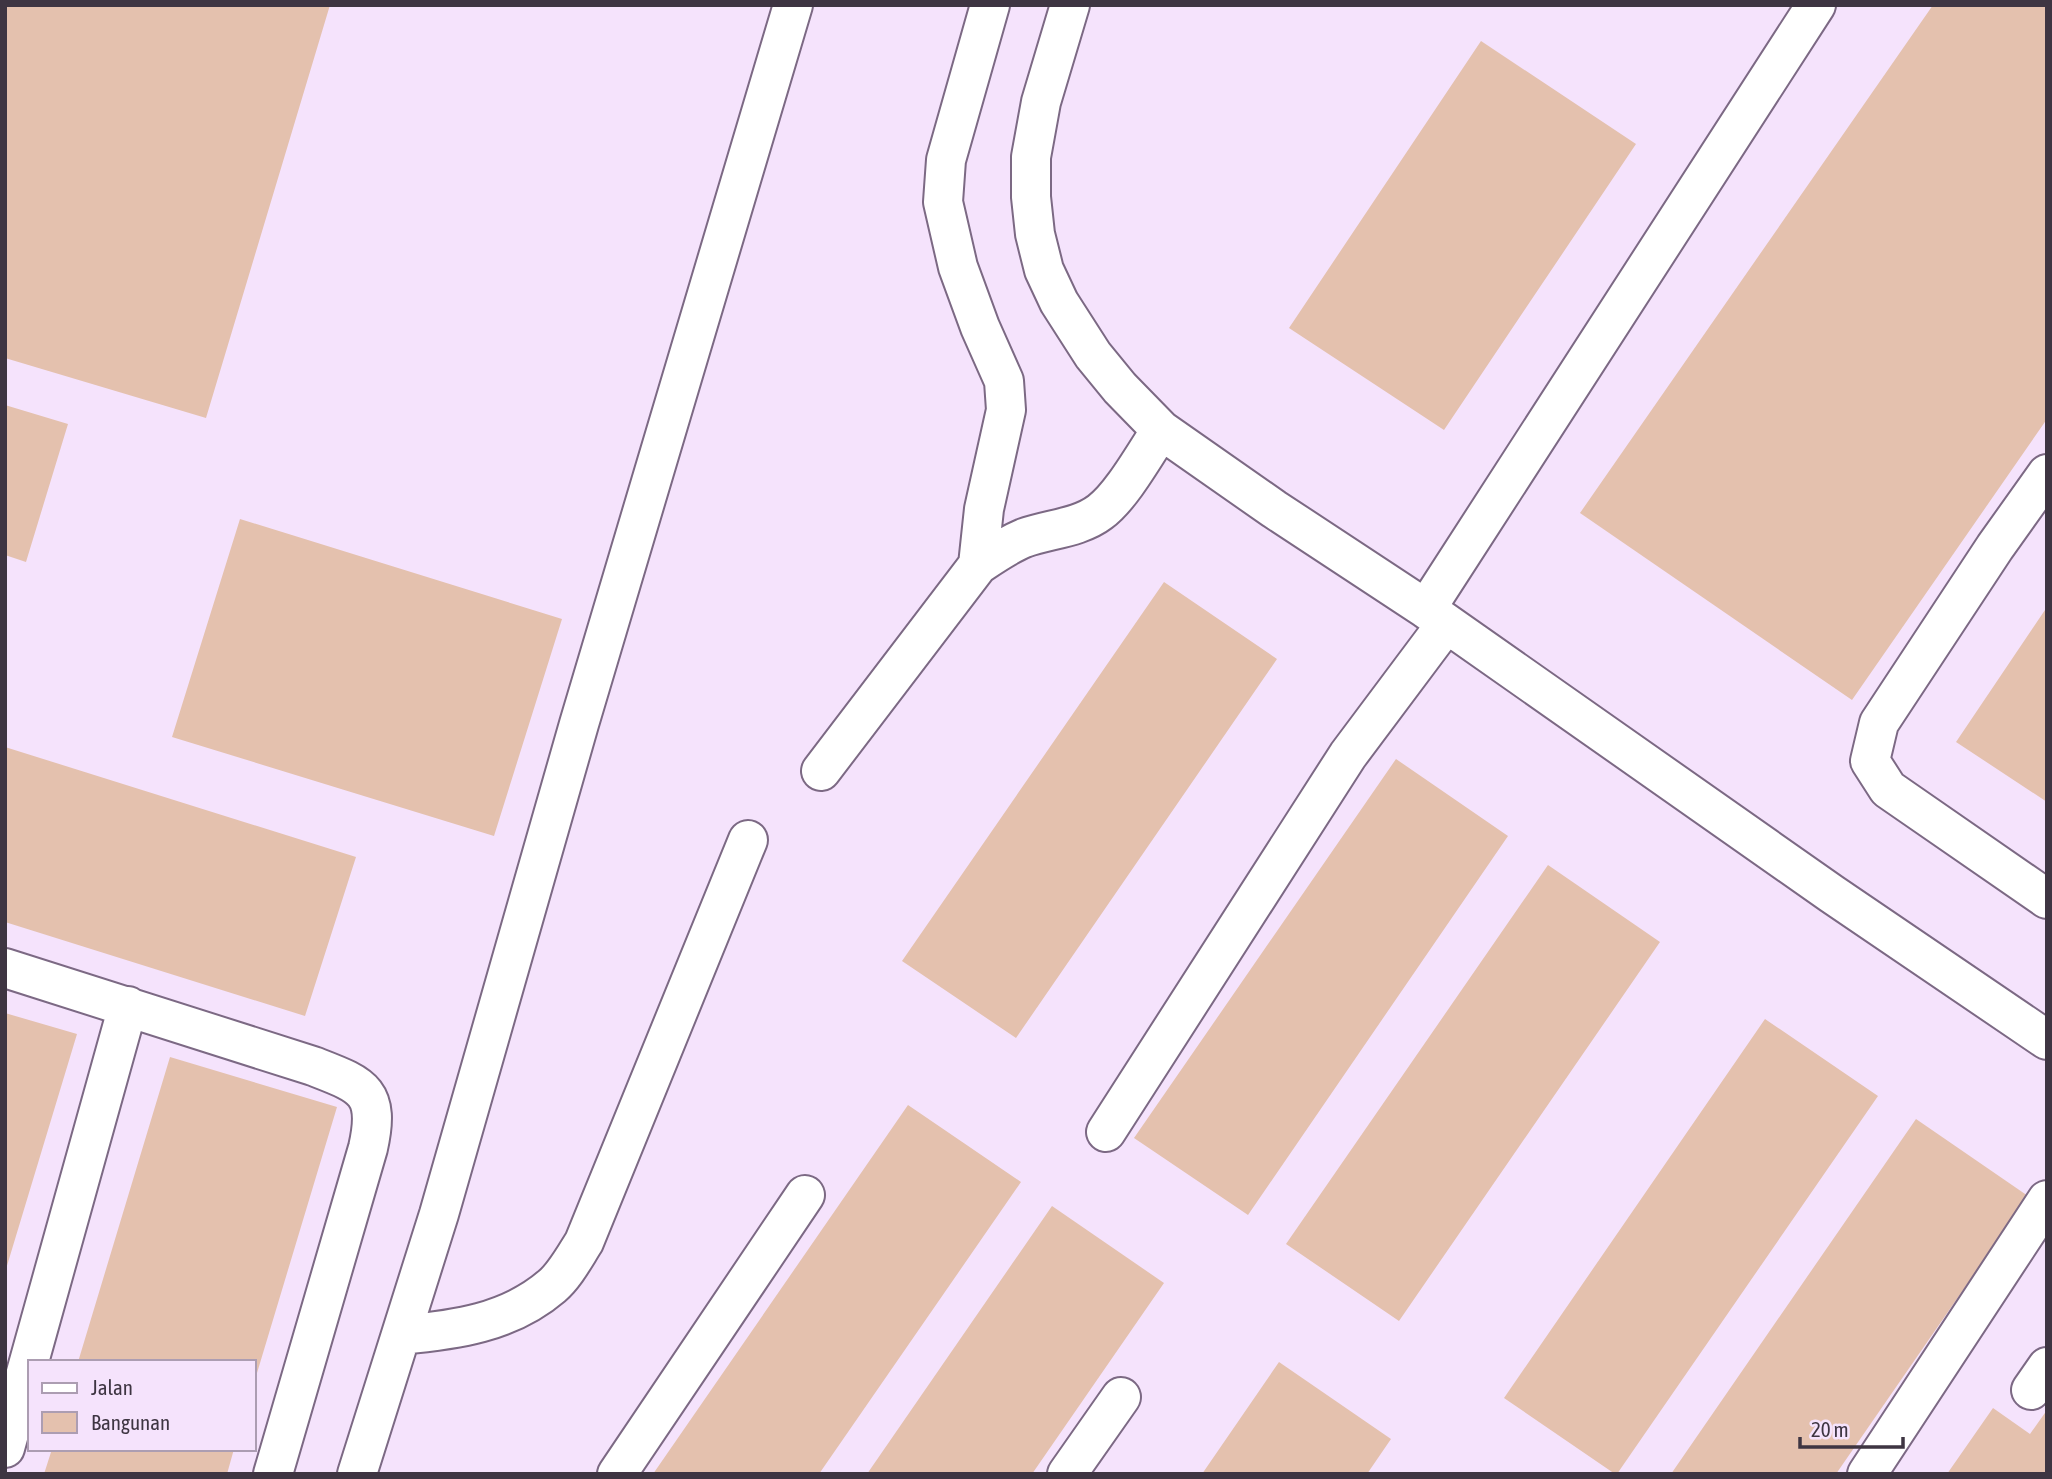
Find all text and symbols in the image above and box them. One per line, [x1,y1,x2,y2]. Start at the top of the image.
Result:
legend [28,1360,256,1451]
text: Jalan [91,1375,133,1399]
scale bar [1800,1406,1903,1450]
text: Bangunan [91,1410,170,1434]
text: 20 m [1811,1417,1849,1441]

